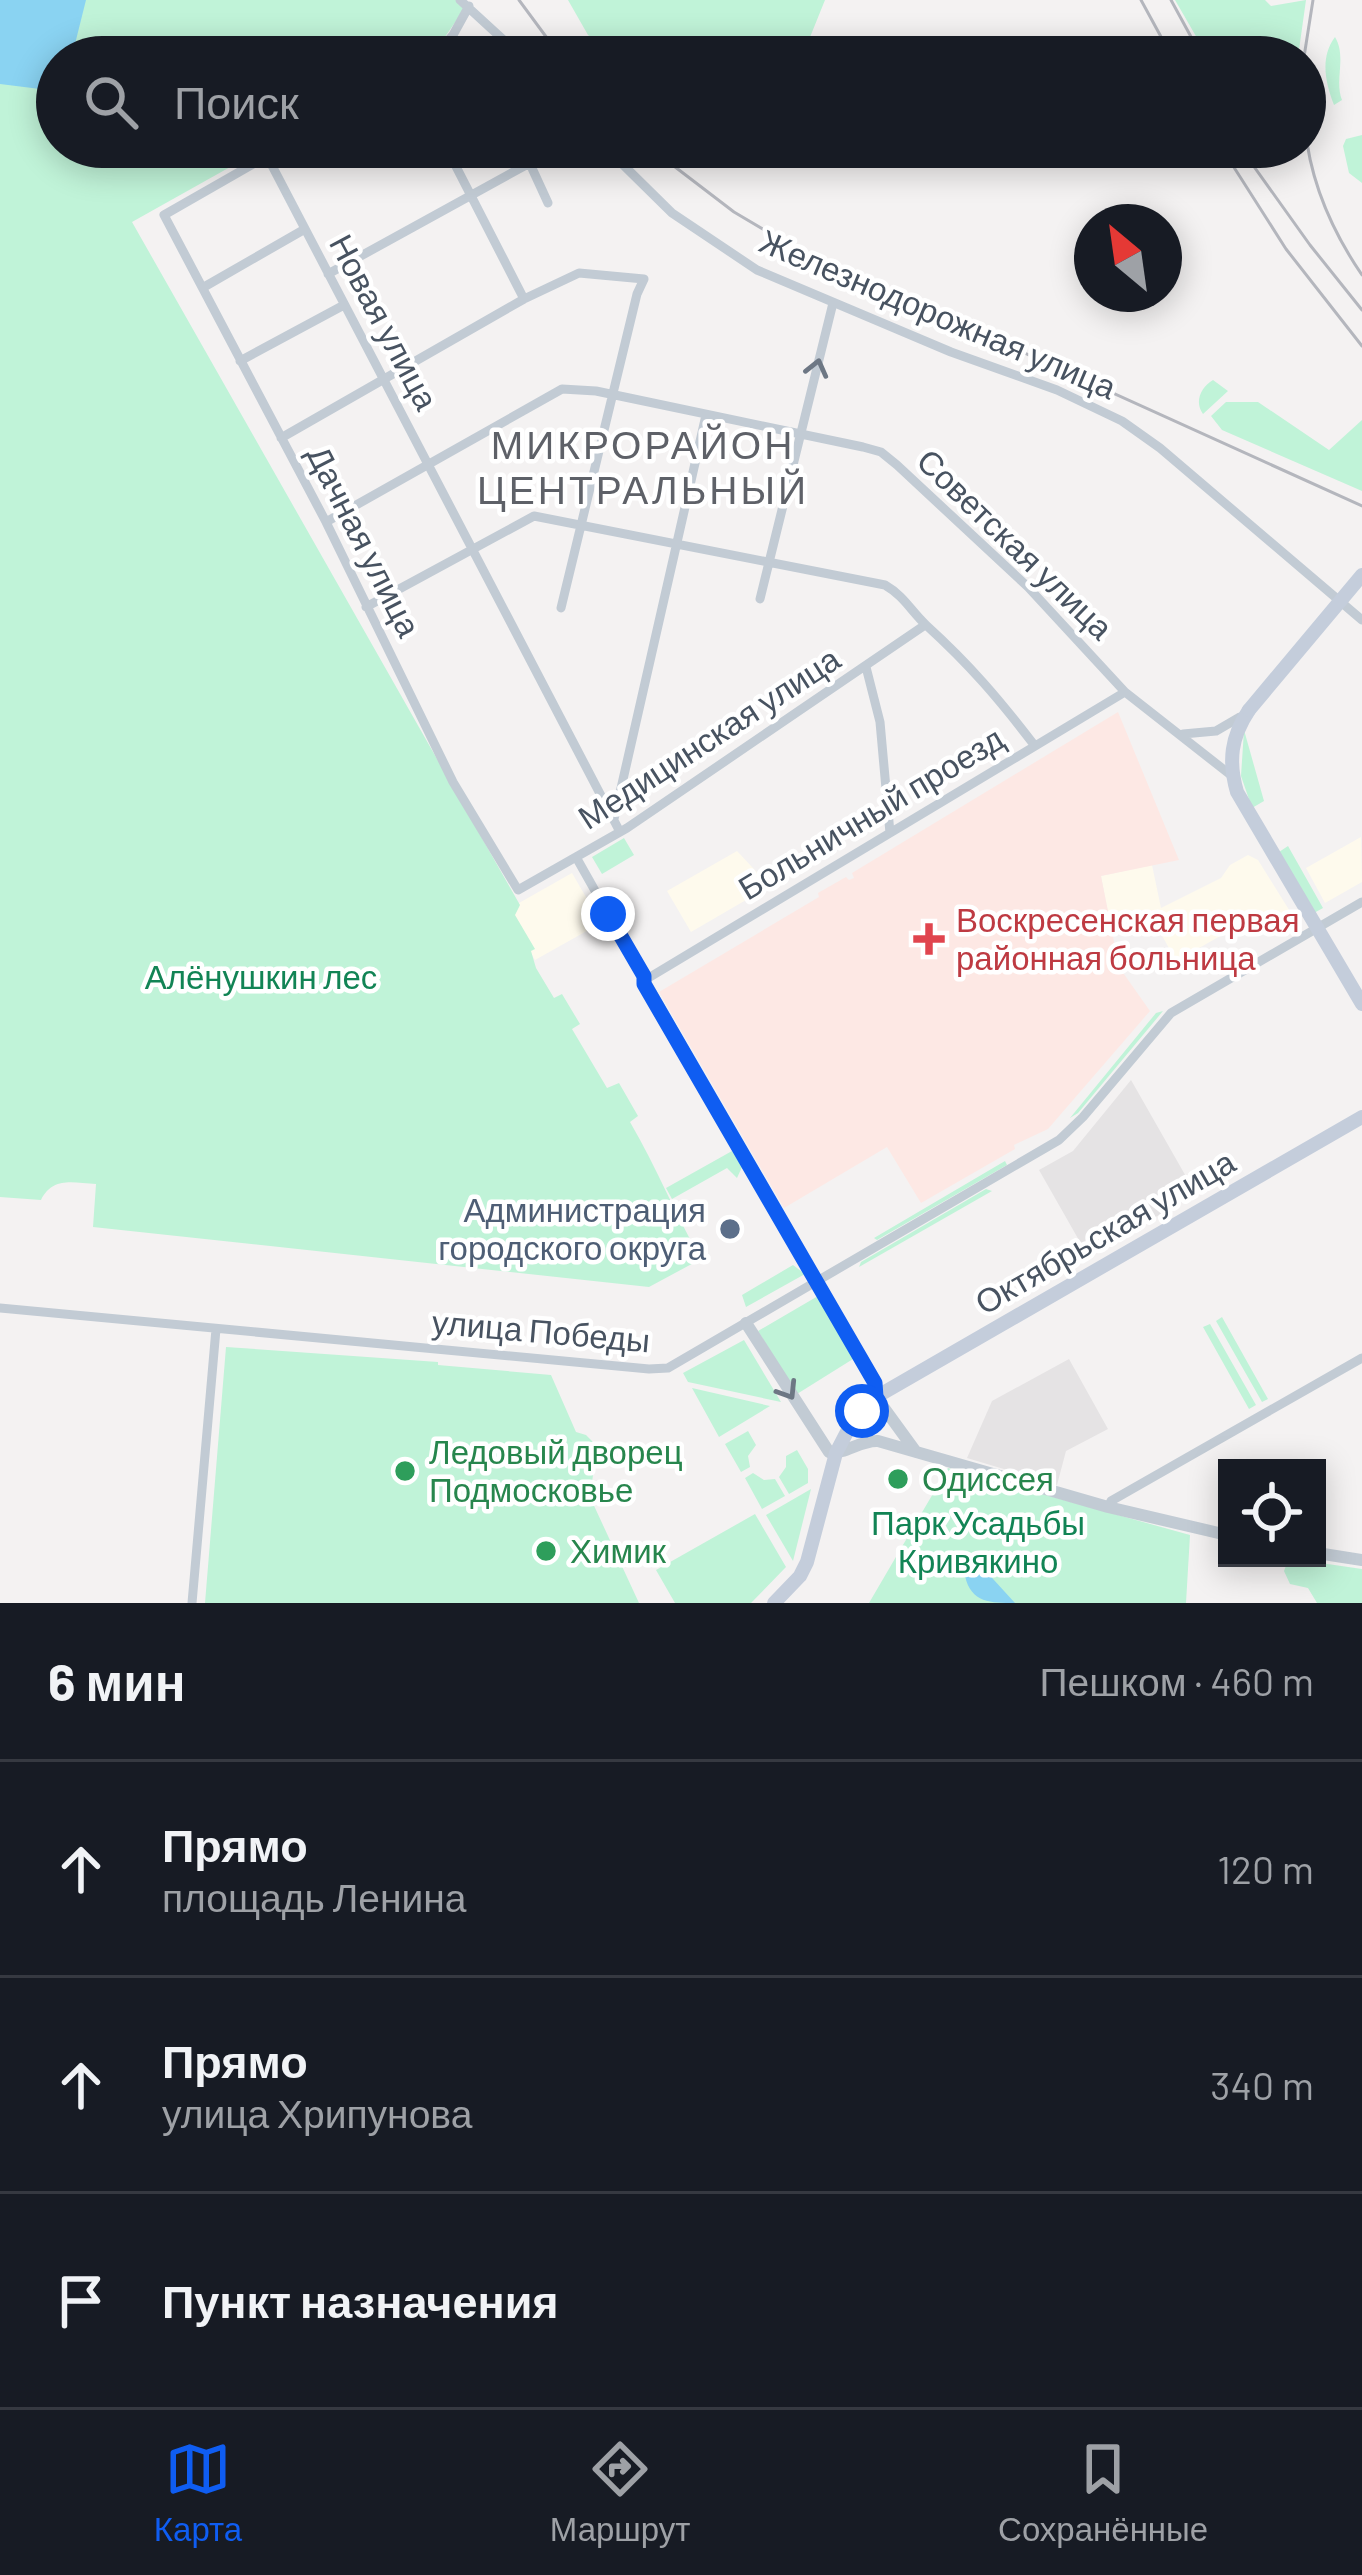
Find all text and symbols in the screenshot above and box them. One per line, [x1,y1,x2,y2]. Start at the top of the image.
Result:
search box [36,36,1326,168]
icon: search [78,69,144,135]
text: Поиск [174,74,299,128]
north arrow [1074,204,1182,312]
street label: Железнодорожная улица [754,220,1123,407]
street label: Новая улица [322,227,448,417]
one-way arrow [803,358,828,378]
district label: МИКРОРАЙОН ЦЕНТРАЛЬНЫЙ [477,420,809,512]
street label: Дачная улица [300,438,430,643]
street label: Советская улица [910,440,1122,647]
street label: Медицинская улица [570,637,847,837]
street label: Больничный проезд [731,717,1010,907]
route end [581,887,635,941]
place label: Воскресенская первая районная больница [956,899,1300,977]
marker: Воскресенская первая районная больница [913,923,945,955]
park label: Алёнушкин лес [145,956,377,996]
street label: Октябрьская улица [968,1140,1242,1322]
place label: Администрация городского округа [438,1189,707,1267]
marker: Администрация городского округа [717,1216,743,1242]
street label: улица Победы [430,1301,652,1359]
one-way arrow [774,1378,796,1400]
route start [835,1384,889,1438]
place label: Ледовый дворец Подмосковье [429,1431,683,1509]
marker: Ледовый дворец Подмосковье [392,1458,418,1484]
place label: Одиссея [922,1458,1054,1498]
map controls [1218,1459,1326,1567]
button: locate [1218,1459,1326,1567]
marker: Одиссея [885,1466,911,1492]
park label: Парк Усадьбы Кривякино [871,1502,1085,1580]
place label: Химик [570,1530,667,1570]
marker: Химик [533,1538,559,1564]
text: 6 мин [48,1650,185,1711]
text: Пешком · 460 m [1040,1657,1314,1704]
text: Прямо [162,1817,308,1871]
icon: ahead [48,1836,114,1902]
text: 120 m [1217,1845,1314,1892]
text: площадь Ленина [162,1873,467,1920]
text: Прямо [162,2033,308,2087]
icon: ahead [48,2052,114,2118]
text: 340 m [1210,2061,1314,2108]
text: улица Хрипунова [162,2089,472,2136]
icon: arrive [48,2268,114,2334]
text: Пункт назначения [162,2273,559,2327]
tab: Карта [154,2436,242,2549]
tab: Маршрут [550,2436,690,2549]
tab: Сохранённые [998,2436,1208,2549]

